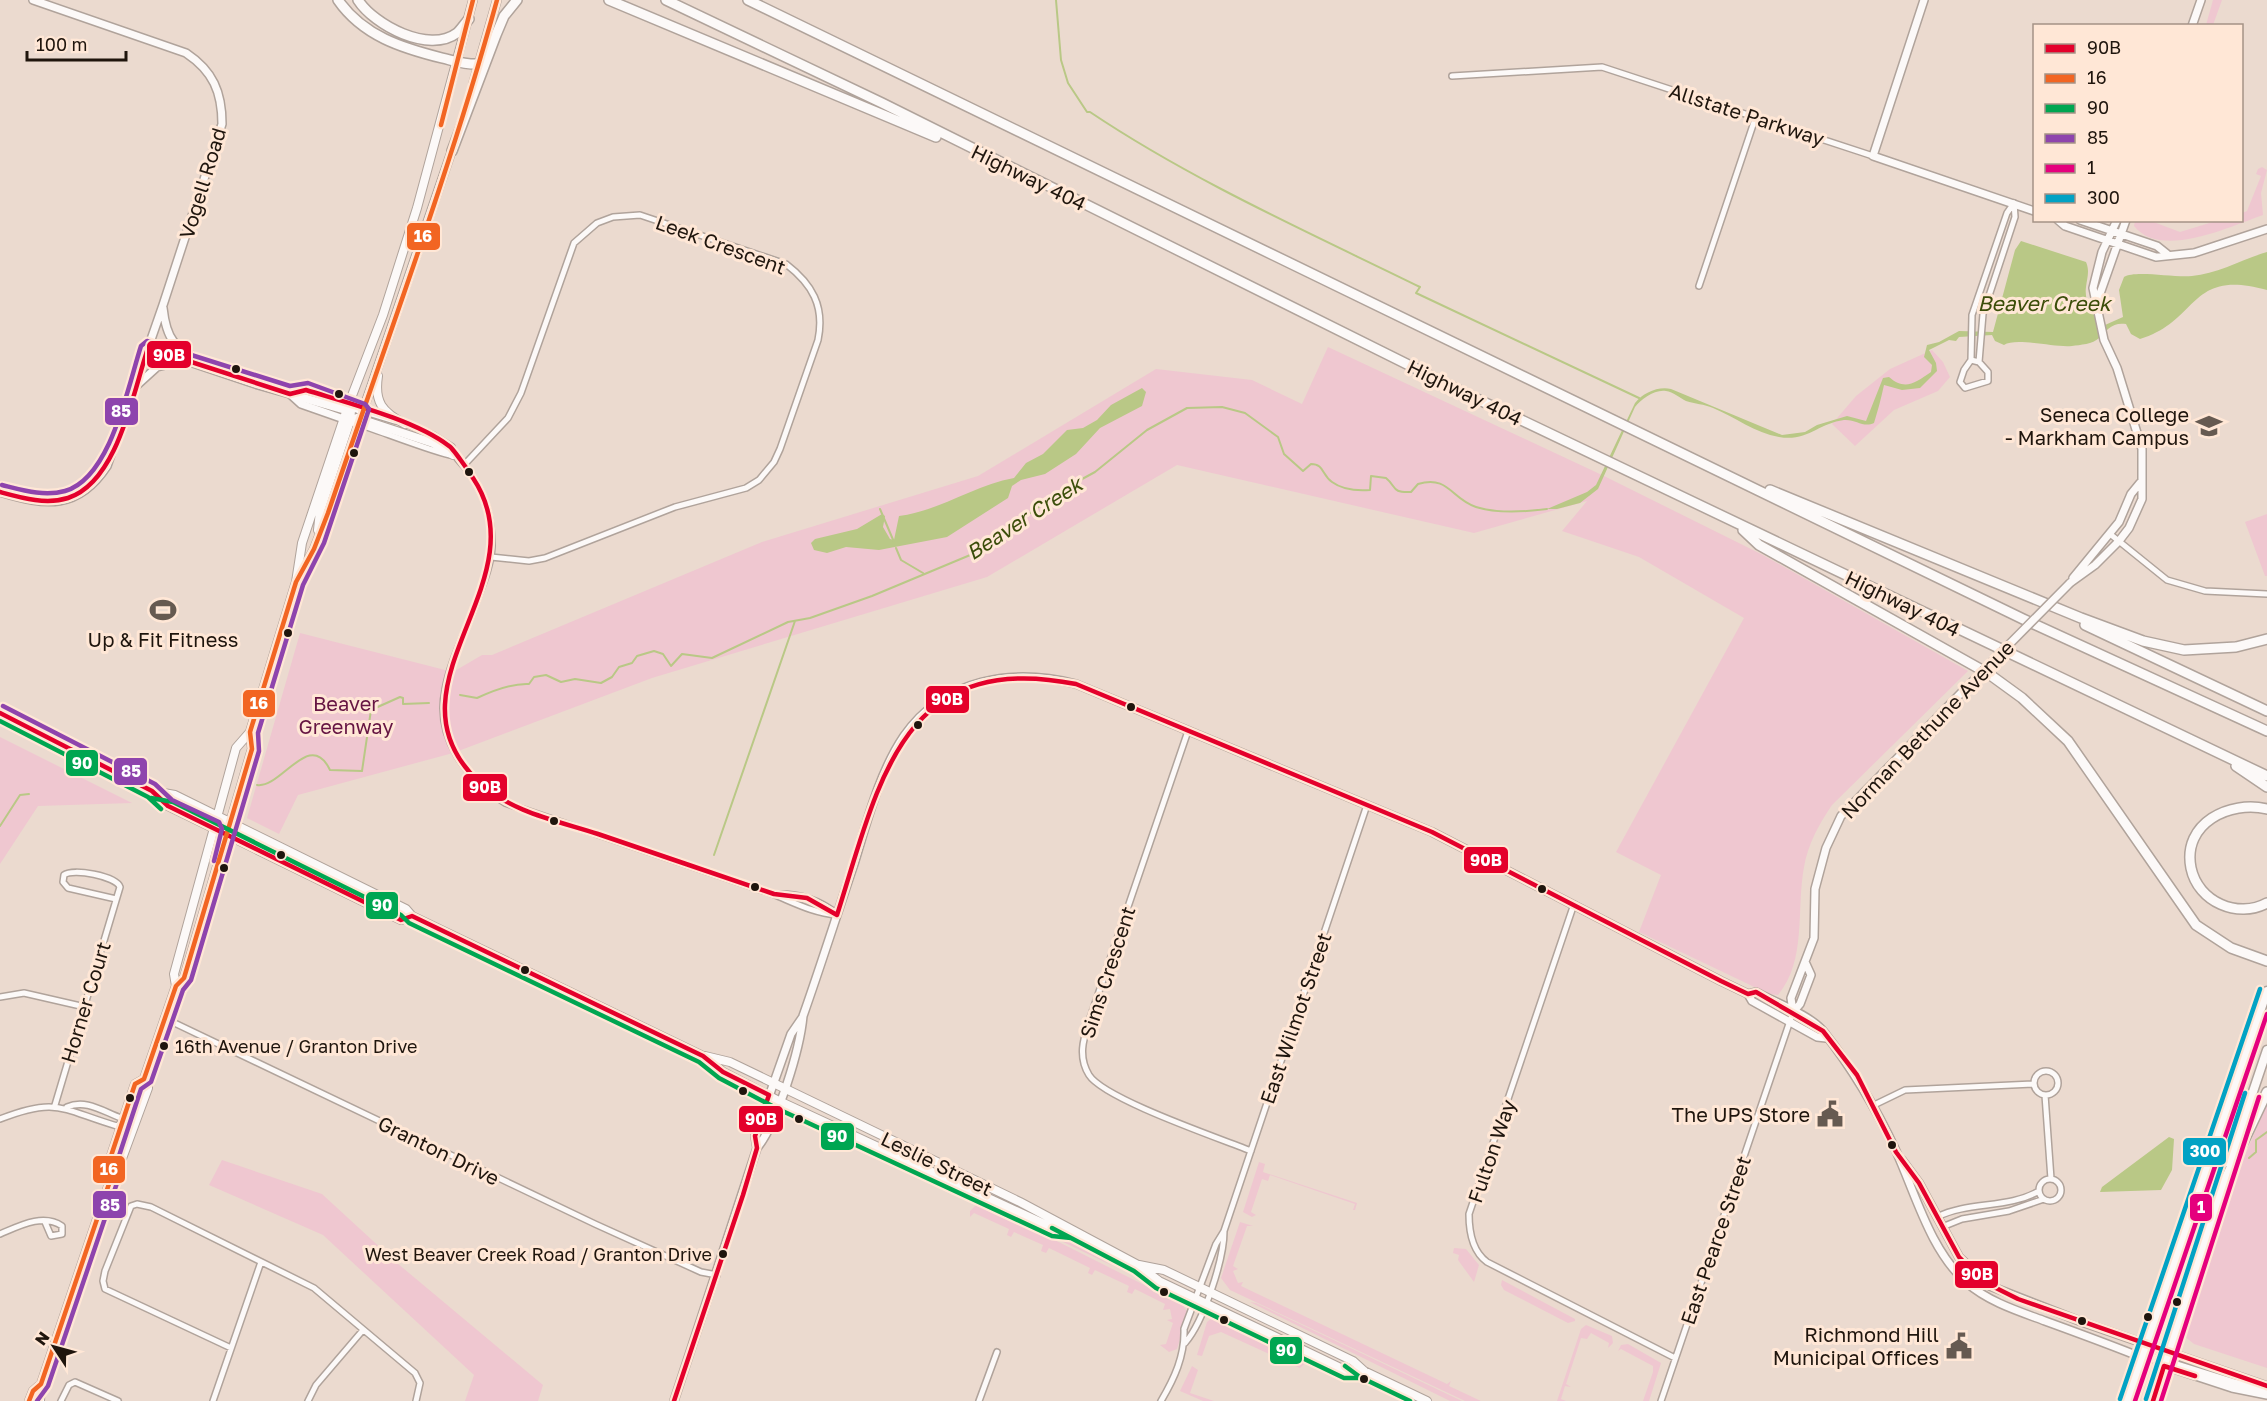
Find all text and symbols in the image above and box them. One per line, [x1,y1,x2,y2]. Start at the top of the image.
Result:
scale bar [27,24,126,62]
legend [2033,24,2243,222]
text: 100 m [36,33,87,55]
text: 90B [2087,36,2121,58]
text: 16 [2087,66,2107,88]
street label: Allstate Parkway [1666,78,1828,150]
text: 90 [2087,96,2109,118]
street label: Vogell Road [174,125,230,241]
text: 85 [2087,126,2108,148]
street label: Highway 404 [968,139,1090,215]
text: 1 [2087,156,2096,178]
text: 300 [2087,186,2120,208]
street label: Leek Crescent [653,209,789,279]
line badge: 16 [406,222,441,251]
text: 16 [414,226,432,246]
water label: Beaver Creek [1977,290,2113,316]
line badge: 90B [146,340,192,369]
text: 90B [153,345,185,365]
street label: Highway 404 [1404,354,1526,430]
unlabelled marker [230,363,242,375]
unlabelled marker [333,388,345,400]
line badge: 85 [104,397,139,426]
text: 85 [111,401,131,421]
place label: Seneca College - Markham Campus [2005,402,2189,449]
school or university icon: Seneca College - Markham Campus [2194,411,2224,441]
unlabelled marker [348,447,360,459]
unlabelled marker [463,466,475,478]
water label: Beaver Creek [961,470,1089,565]
street label: Highway 404 [1842,565,1964,641]
sports icon: Up & Fit Fitness [148,595,178,625]
place label: Up & Fit Fitness [88,627,238,651]
unlabelled marker [282,627,294,639]
street label: Norman Bethune Avenue [1836,635,2018,823]
line badge: 90B [925,685,970,714]
line badge: 16 [242,689,276,718]
text: 90B [931,689,963,709]
park label: Beaver Greenway [299,691,393,738]
text: 16 [250,693,268,713]
unlabelled marker [1125,701,1137,713]
unlabelled marker [912,719,924,731]
line badge: 90 [65,749,99,777]
text: 90 [72,753,92,773]
line badge: 85 [113,757,148,786]
text: 85 [121,761,141,781]
line badge: 90B [462,773,508,802]
text: 90B [469,777,501,797]
unlabelled marker [548,815,560,827]
line badge: 90B [1463,846,1509,874]
unlabelled marker [275,849,287,861]
text: 90B [1470,850,1502,870]
unlabelled marker [218,862,230,874]
unlabelled marker [749,881,761,893]
unlabelled marker [1536,883,1548,895]
line badge: 90 [365,891,399,920]
text: 90 [372,895,392,915]
street label: Sims Crescent [1074,903,1140,1041]
street label: East Wilmot Street [1254,929,1336,1107]
street label: Horner Court [55,938,115,1066]
unlabelled marker [519,964,531,976]
place label: 16th Avenue / Granton Drive [175,1035,417,1057]
marker: 16th Avenue / Granton Drive [158,1040,170,1052]
unlabelled marker [737,1085,749,1097]
unlabelled marker [124,1092,136,1104]
street label: Fulton Way [1462,1096,1520,1206]
public building icon: The UPS Store [1815,1099,1845,1129]
place label: The UPS Store [1672,1102,1810,1126]
line badge: 90B [738,1105,784,1133]
text: 90B [745,1109,777,1129]
street label: Granton Drive [374,1110,504,1190]
unlabelled marker [793,1113,805,1125]
line badge: 90 [820,1122,855,1151]
text: 90 [827,1126,847,1146]
street label: Leslie Street [877,1126,997,1200]
line badge: 300 [2182,1137,2227,1166]
unlabelled marker [1886,1139,1898,1151]
text: 300 [2190,1141,2220,1161]
street label: East Pearce Street [1675,1152,1755,1328]
line badge: 16 [92,1155,126,1184]
text: 16 [100,1159,118,1179]
line badge: 85 [92,1190,127,1219]
line badge: 1 [2189,1193,2213,1222]
text: 85 [100,1195,120,1215]
text: 1 [2197,1197,2205,1217]
place label: West Beaver Creek Road / Granton Drive [365,1243,712,1265]
marker: West Beaver Creek Road / Granton Drive [717,1248,729,1260]
line badge: 90B [1954,1260,1999,1289]
text: 90B [1961,1264,1993,1284]
unlabelled marker [1158,1286,1170,1298]
unlabelled marker [2171,1296,2183,1308]
unlabelled marker [2142,1311,2154,1323]
unlabelled marker [1218,1314,1230,1326]
unlabelled marker [2076,1315,2088,1327]
north arrow [24,1317,84,1377]
place label: Richmond Hill Municipal Offices [1773,1322,1939,1369]
text: N [30,1327,54,1349]
public building icon: Richmond Hill Municipal Offices [1944,1331,1974,1361]
line badge: 90 [1269,1336,1303,1365]
text: 90 [1276,1340,1296,1360]
unlabelled marker [1358,1373,1370,1385]

